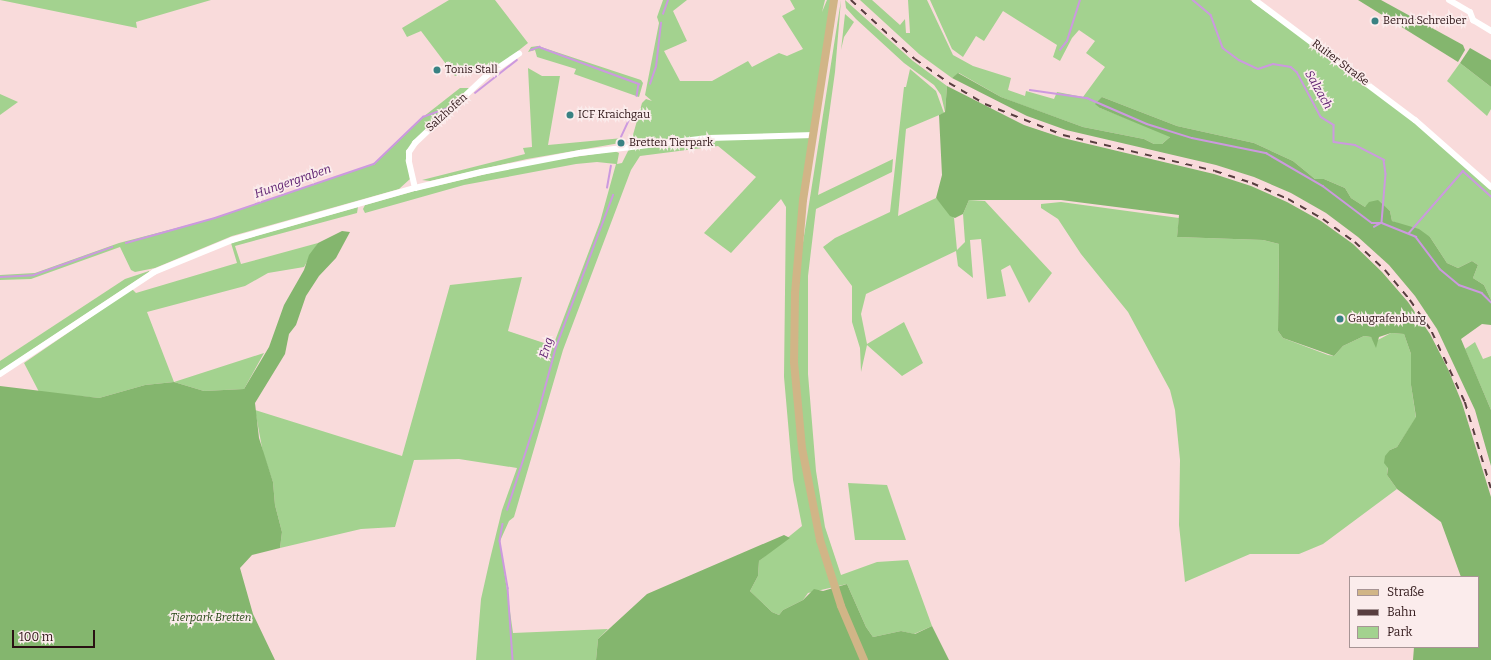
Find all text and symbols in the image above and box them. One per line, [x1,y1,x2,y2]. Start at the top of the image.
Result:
place label: Bernd Schreiber [1383,14,1466,28]
marker: Bernd Schreiber [1370,16,1380,26]
street label: Ruiter Straße [1309,37,1371,89]
place label: Tonis Stall [445,63,498,77]
marker: Tonis Stall [432,65,442,75]
water label: Salzach [1301,68,1335,112]
street label: Salzhofen [424,91,470,135]
place label: ICF Kraichgau [578,108,650,122]
marker: ICF Kraichgau [565,110,575,120]
place label: Bretten Tierpark [629,136,713,150]
marker: Bretten Tierpark [616,138,626,148]
water label: Hungergraben [253,162,333,202]
place label: Gaugrafenburg [1348,312,1426,326]
marker: Gaugrafenburg [1335,314,1345,324]
water label: Eng [537,336,557,360]
legend [1349,576,1479,648]
text: Straße [1387,585,1424,599]
text: Bahn [1387,605,1416,619]
park label: Tierpark Bretten [171,611,251,625]
scale bar [14,622,97,648]
text: Park [1387,625,1412,639]
text: 100 m [19,630,53,644]

